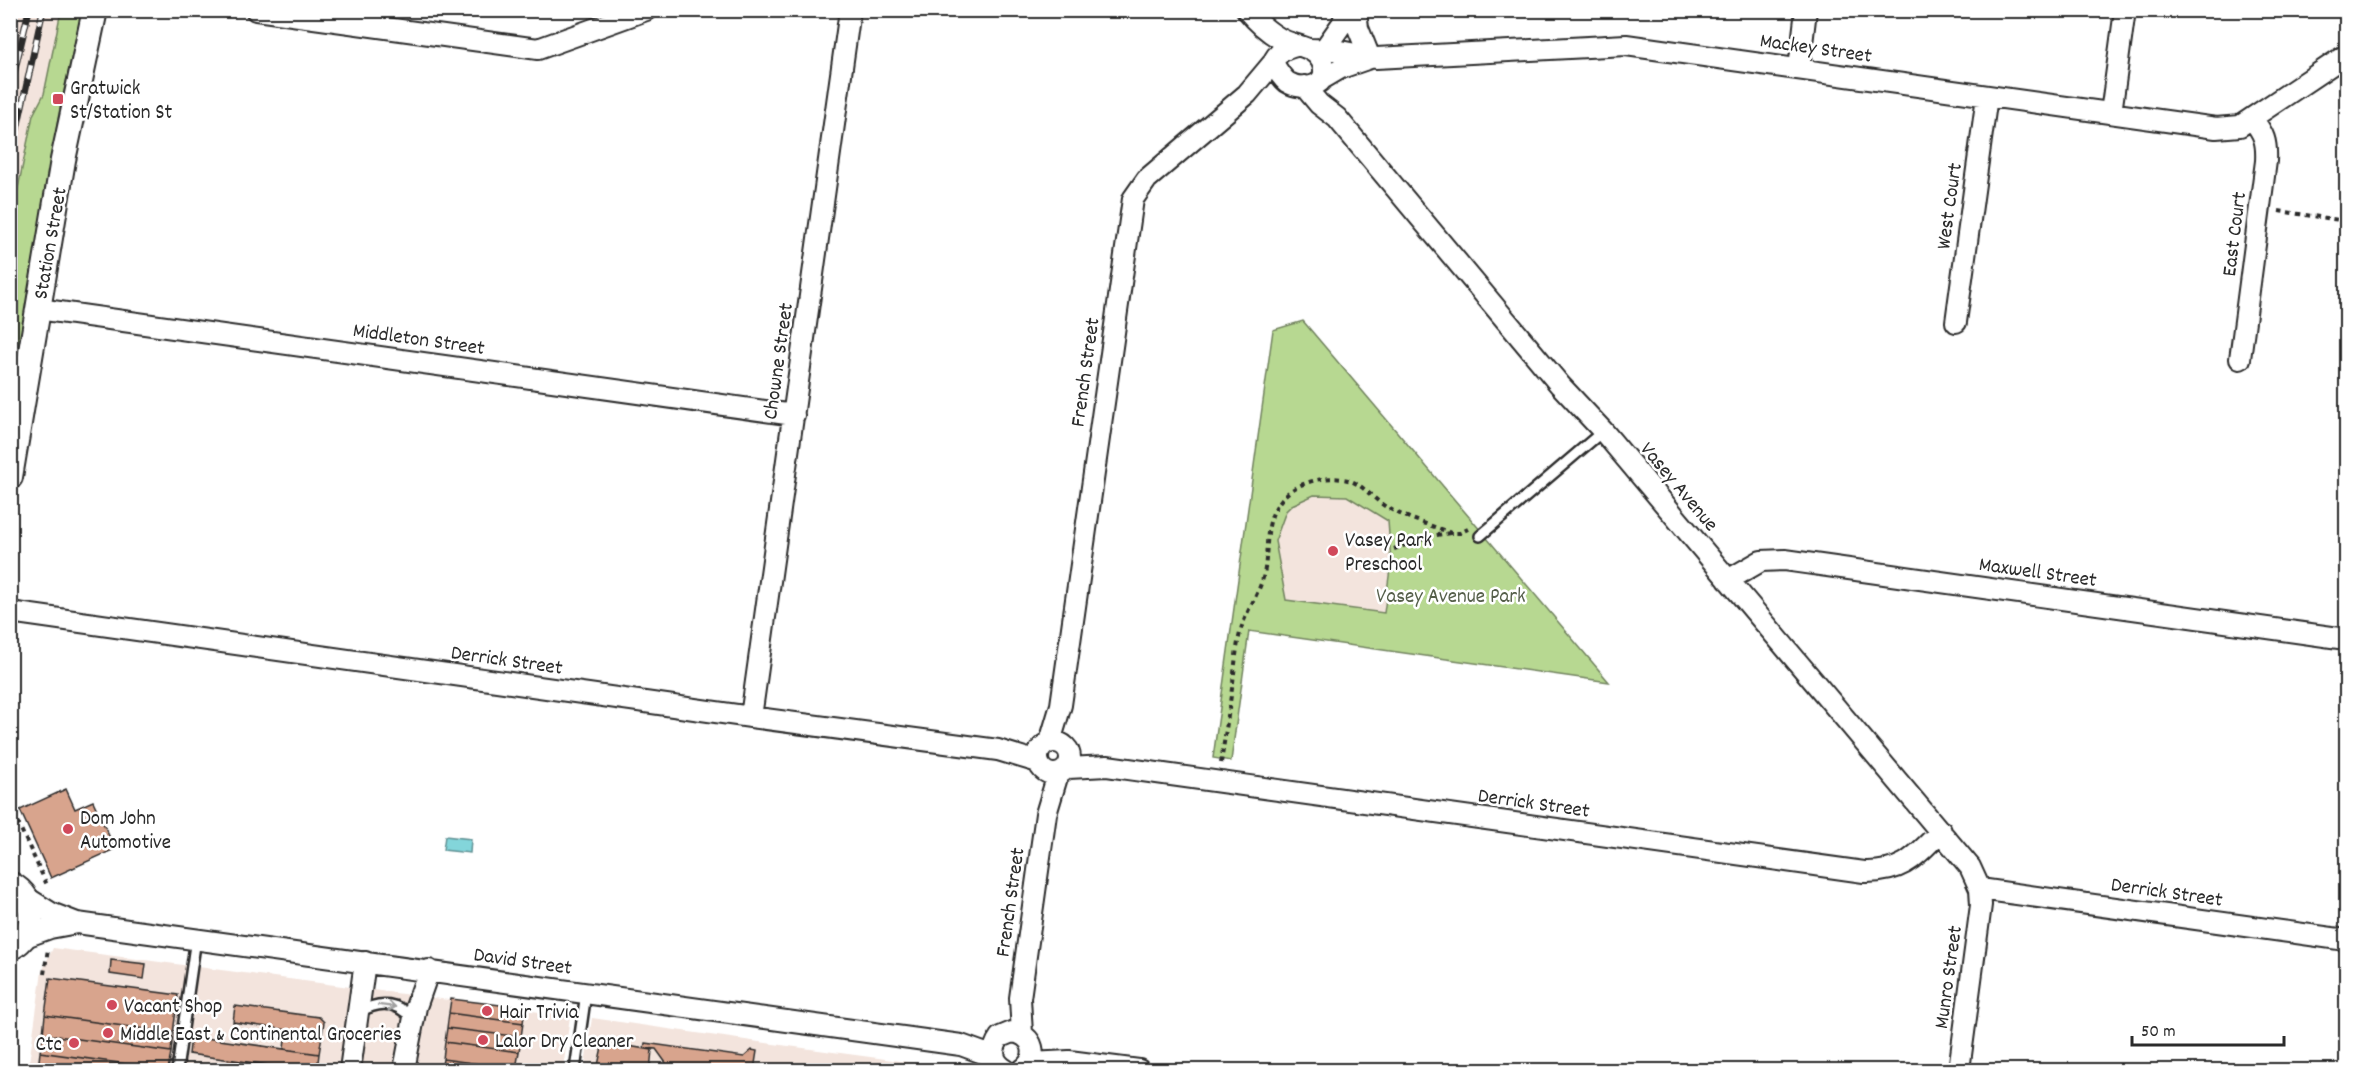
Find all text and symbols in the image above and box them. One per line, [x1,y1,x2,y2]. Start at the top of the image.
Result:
street label: Mackey Street [1758,27,1874,73]
place label: Gratwick St/Station St [70,75,173,129]
marker: Gratwick St/Station St [51,92,65,106]
street label: West Court [1930,161,1972,252]
street label: Station Street [27,185,77,302]
street label: East Court [2216,190,2256,278]
street label: Chowne Street [757,301,803,422]
street label: French Street [1064,316,1110,429]
street label: Middleton Street [351,317,487,365]
street label: Vasey Avenue [1631,437,1724,539]
place label: Vasey Park Preschool [1345,527,1432,581]
marker: Vasey Park Preschool [1326,544,1340,558]
street label: Maxwell Street [1977,551,2099,597]
park label: Vasey Avenue Park [1376,583,1526,613]
street label: Derrick Street [449,639,565,685]
street label: Derrick Street [1476,782,1592,828]
place label: Dom John Automotive [80,805,171,859]
marker: Dom John Automotive [61,822,75,836]
street label: French Street [989,846,1035,959]
street label: Derrick Street [2109,871,2225,917]
street label: Munro Street [1928,924,1972,1031]
street label: David Street [471,941,574,985]
place label: Vacant Shop [124,993,222,1023]
marker: Vacant Shop [105,998,119,1012]
place label: Hair Trivia [499,999,580,1029]
one-way arrow [377,1000,396,1011]
marker: Hair Trivia [480,1004,494,1018]
scale bar [2132,1009,2284,1047]
text: 50 m [2141,1020,2176,1045]
place label: Middle East & Continental Groceries [120,1021,402,1051]
marker: Middle East & Continental Groceries [101,1026,115,1040]
place label: Lalor Dry Cleaner [495,1028,634,1058]
place label: Ctc [35,1031,62,1061]
marker: Lalor Dry Cleaner [476,1033,490,1047]
marker: Ctc [67,1036,81,1050]

